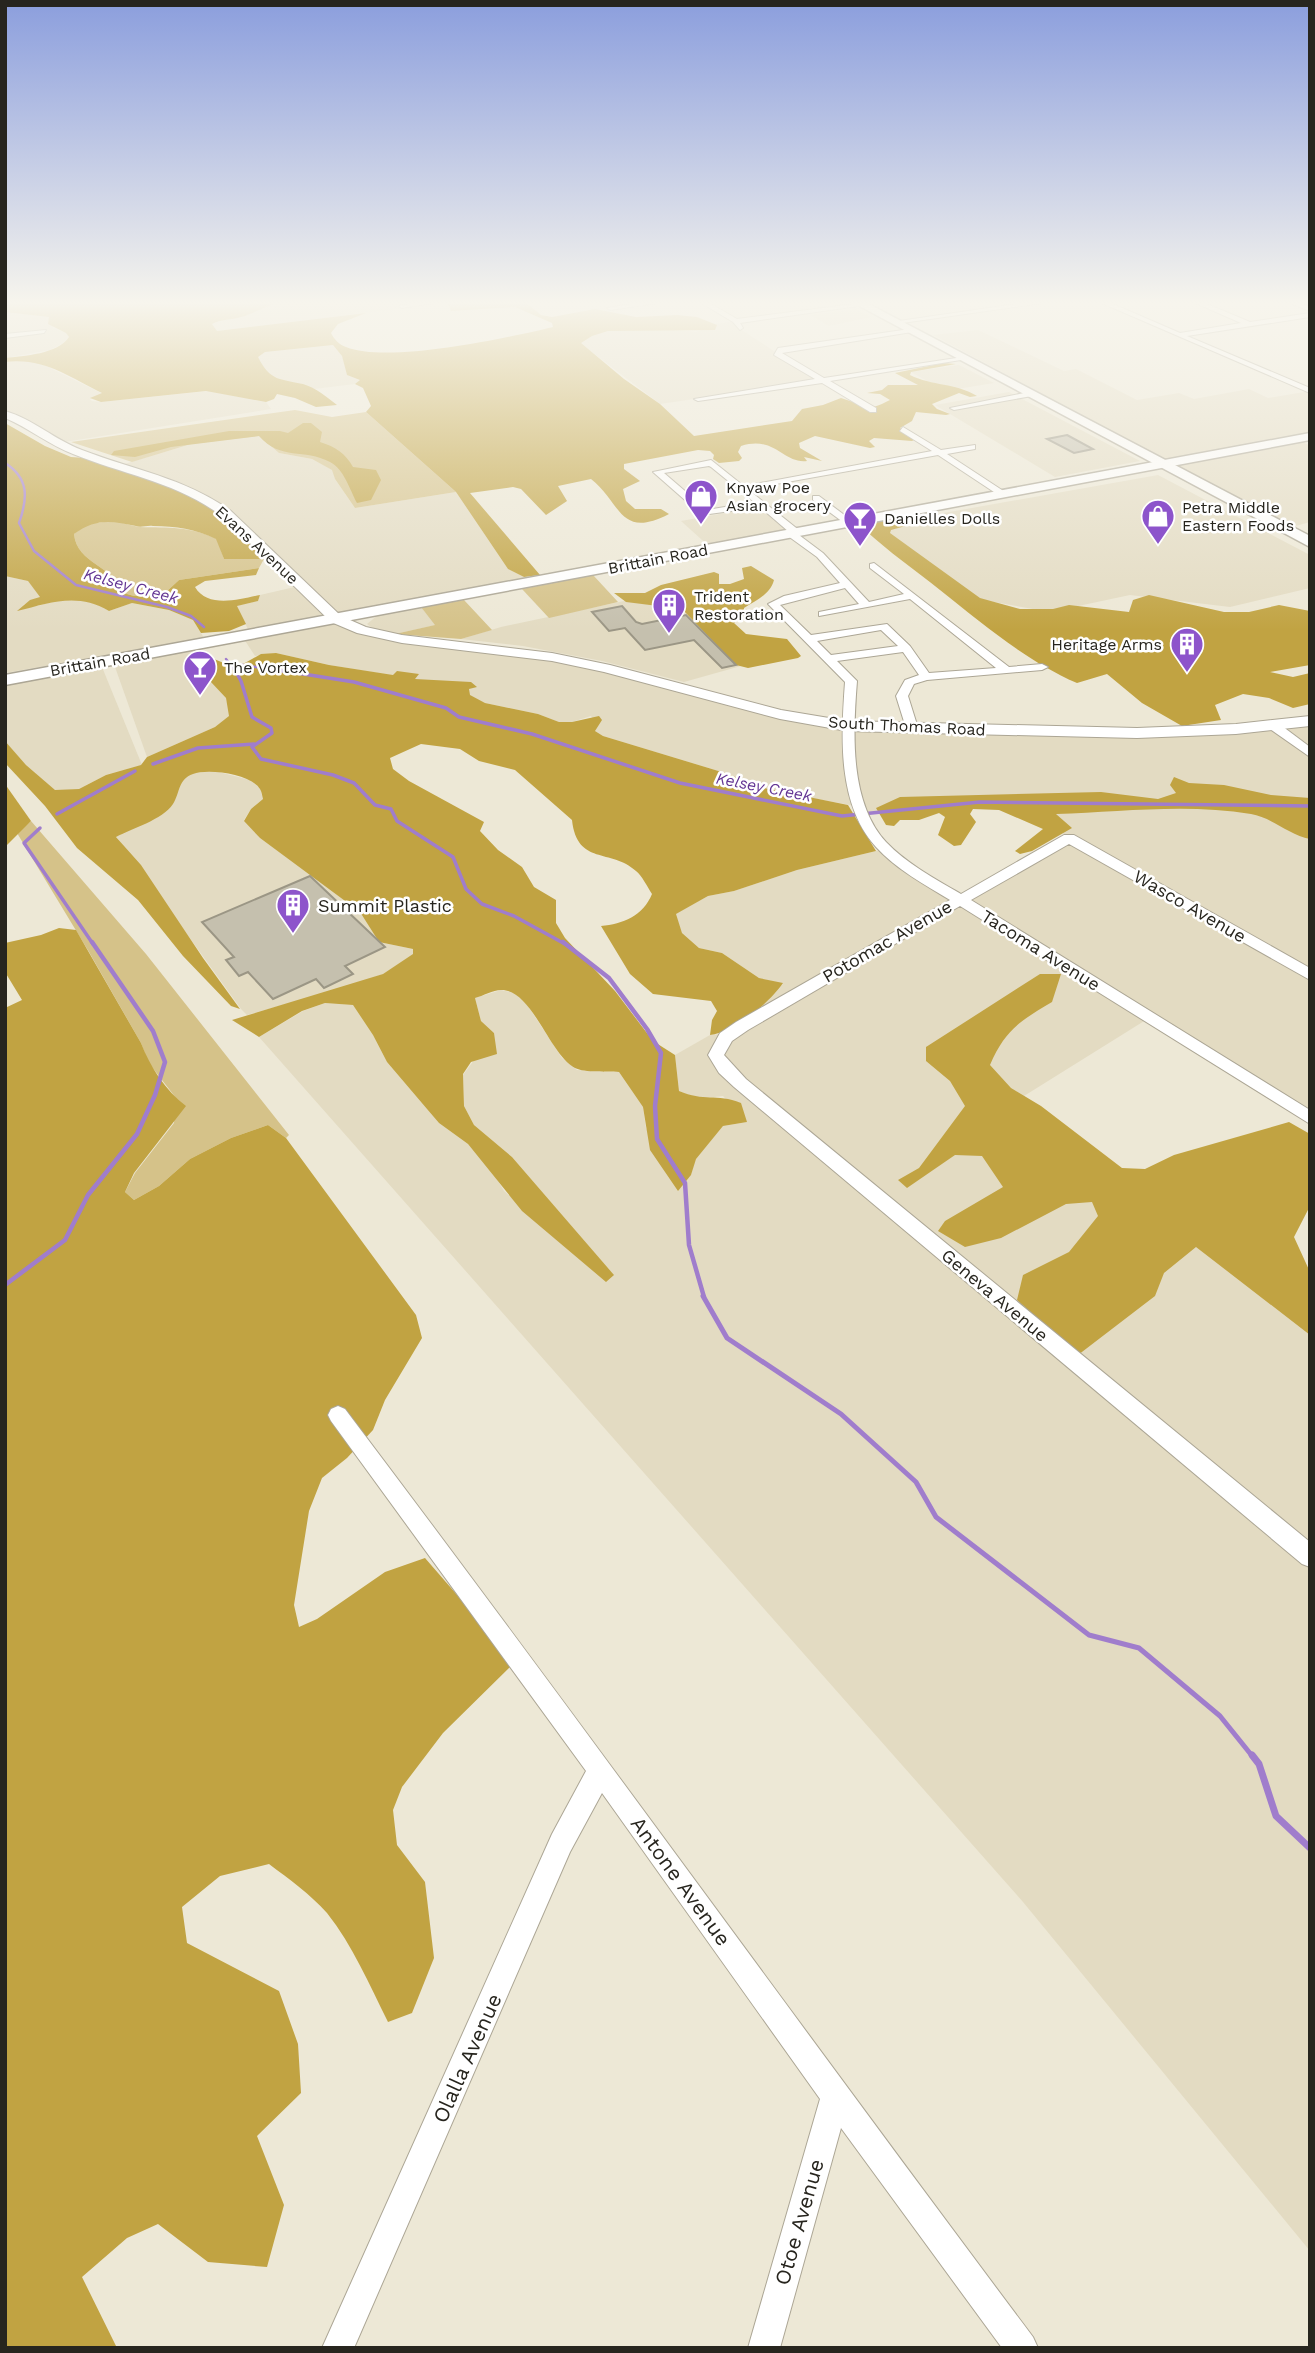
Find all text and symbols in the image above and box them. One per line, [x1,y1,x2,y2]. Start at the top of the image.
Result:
shop icon: Knyaw Poe Asian grocery [682,477,720,526]
place label: Knyaw Poe Asian grocery [726,478,832,515]
shop icon: Petra Middle Eastern Foods [1139,497,1177,546]
place label: Petra Middle Eastern Foods [1182,498,1294,535]
bar icon: Danielles Dolls [841,499,879,548]
street label: Evans Avenue [212,502,302,588]
place label: Danielles Dolls [884,509,1000,528]
street label: Brittain Road [606,540,710,578]
water label: Kelsey Creek [82,564,182,608]
building icon: Trident Restoration [650,586,688,635]
place label: Trident Restoration [694,587,784,624]
building icon: Heritage Arms [1168,625,1206,674]
place label: Heritage Arms [1051,635,1162,654]
street label: Brittain Road [48,644,152,680]
bar icon: The Vortex [181,648,219,697]
place label: The Vortex [224,658,307,677]
street label: South Thomas Road [828,712,986,740]
water label: Kelsey Creek [715,768,815,806]
street label: Wasco Avenue [1130,865,1250,947]
building icon: Summit Plastic [274,886,312,935]
place label: Summit Plastic [318,895,452,916]
street label: Potomac Avenue [818,895,956,987]
street label: Tacoma Avenue [978,905,1104,995]
street label: Geneva Avenue [937,1244,1053,1346]
street label: Antone Avenue [626,1811,736,1951]
street label: Olalla Avenue [427,1989,507,2127]
street label: Otoe Avenue [769,2156,829,2288]

